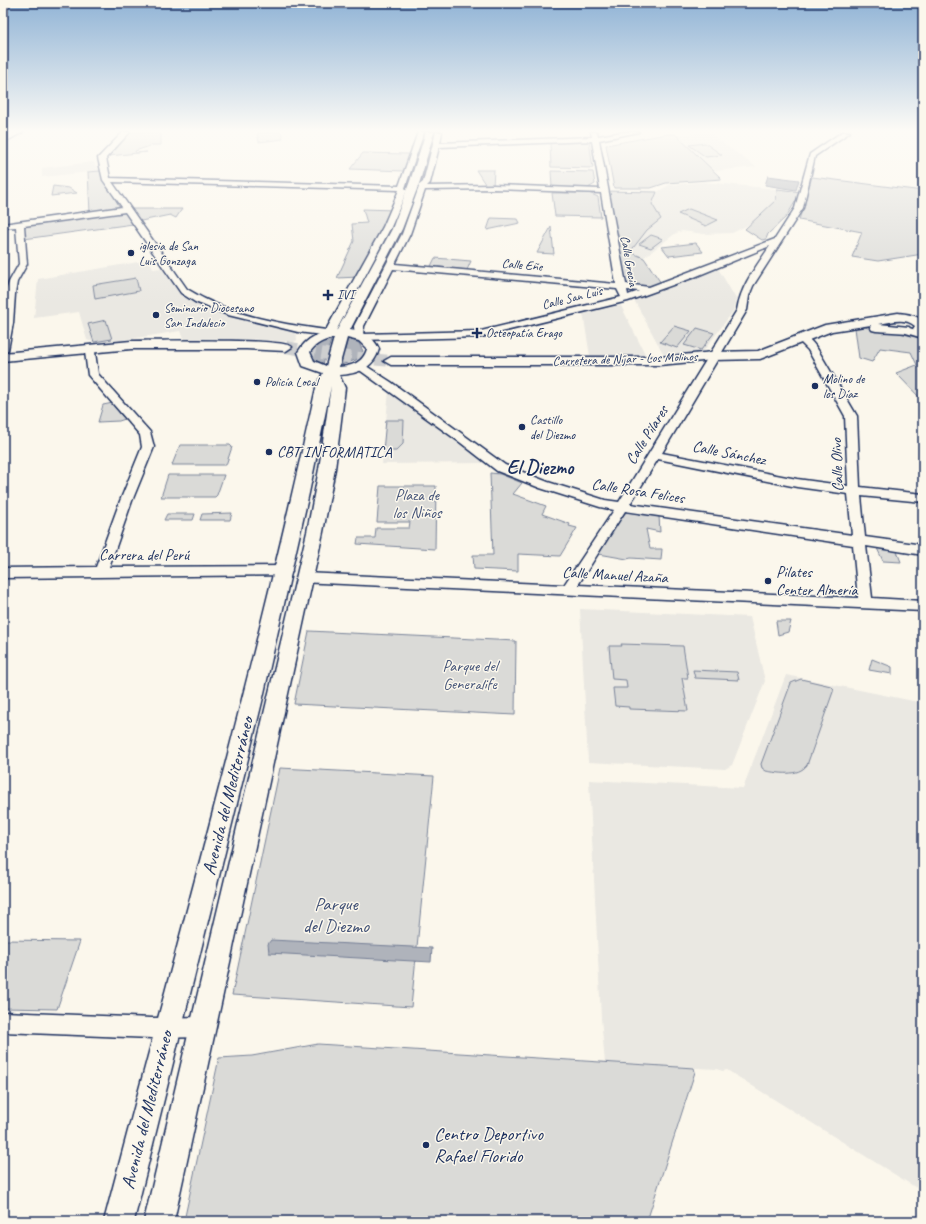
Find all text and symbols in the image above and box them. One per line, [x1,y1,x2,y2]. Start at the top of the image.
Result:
street label: Calle Grecia [617,234,641,288]
place label: iglesia de San Luis Gonzaga [139,238,198,269]
marker: iglesia de San Luis Gonzaga [126,248,136,258]
street label: Calle Eñe [501,255,544,275]
street label: Calle San Luis [540,282,605,313]
place label: IVI [337,287,357,303]
marker: IVI [322,289,334,301]
place label: Seminario Diocesano San Indalecio [164,300,255,331]
marker: Seminario Diocesano San Indalecio [151,310,161,320]
place label: Osteopatía Erago [486,325,563,341]
marker: Osteopatía Erago [471,327,483,339]
street label: Carretera de Níjar - Los Molinos [552,348,699,370]
place label: Molino de los Díaz [823,371,865,402]
place label: Policía Local [265,374,321,390]
marker: Policía Local [252,377,262,387]
marker: Molino de los Díaz [810,381,820,391]
street label: Calle Pilares [621,401,674,468]
place label: Castillo del Diezmo [530,412,576,443]
marker: Castillo del Diezmo [517,422,527,432]
street label: Calle Sánchez [691,436,769,470]
street label: Calle Olivo [826,437,848,492]
place label: CBT INFORMATICA [277,442,393,462]
marker: CBT INFORMATICA [264,447,274,457]
district label: El Diezmo [507,455,575,480]
street label: Calle Rosa Felices [590,474,687,508]
park label: Plaza de los Niños [393,485,443,523]
street label: Carrera del Perú [99,545,191,565]
street label: Calle Manuel Azaña [562,562,669,588]
place label: Pilates Center Almería [776,562,859,600]
marker: Pilates Center Almería [763,576,773,586]
park label: Parque del Generalife [443,656,501,694]
street label: Avenida del Mediterráneo [197,712,260,878]
park label: Parque del Diezmo [303,892,370,938]
street label: Avenida del Mediterráneo [116,1026,179,1192]
place label: Centro Deportivo Rafael Florido [434,1122,544,1168]
marker: Centro Deportivo Rafael Florido [421,1140,431,1150]

